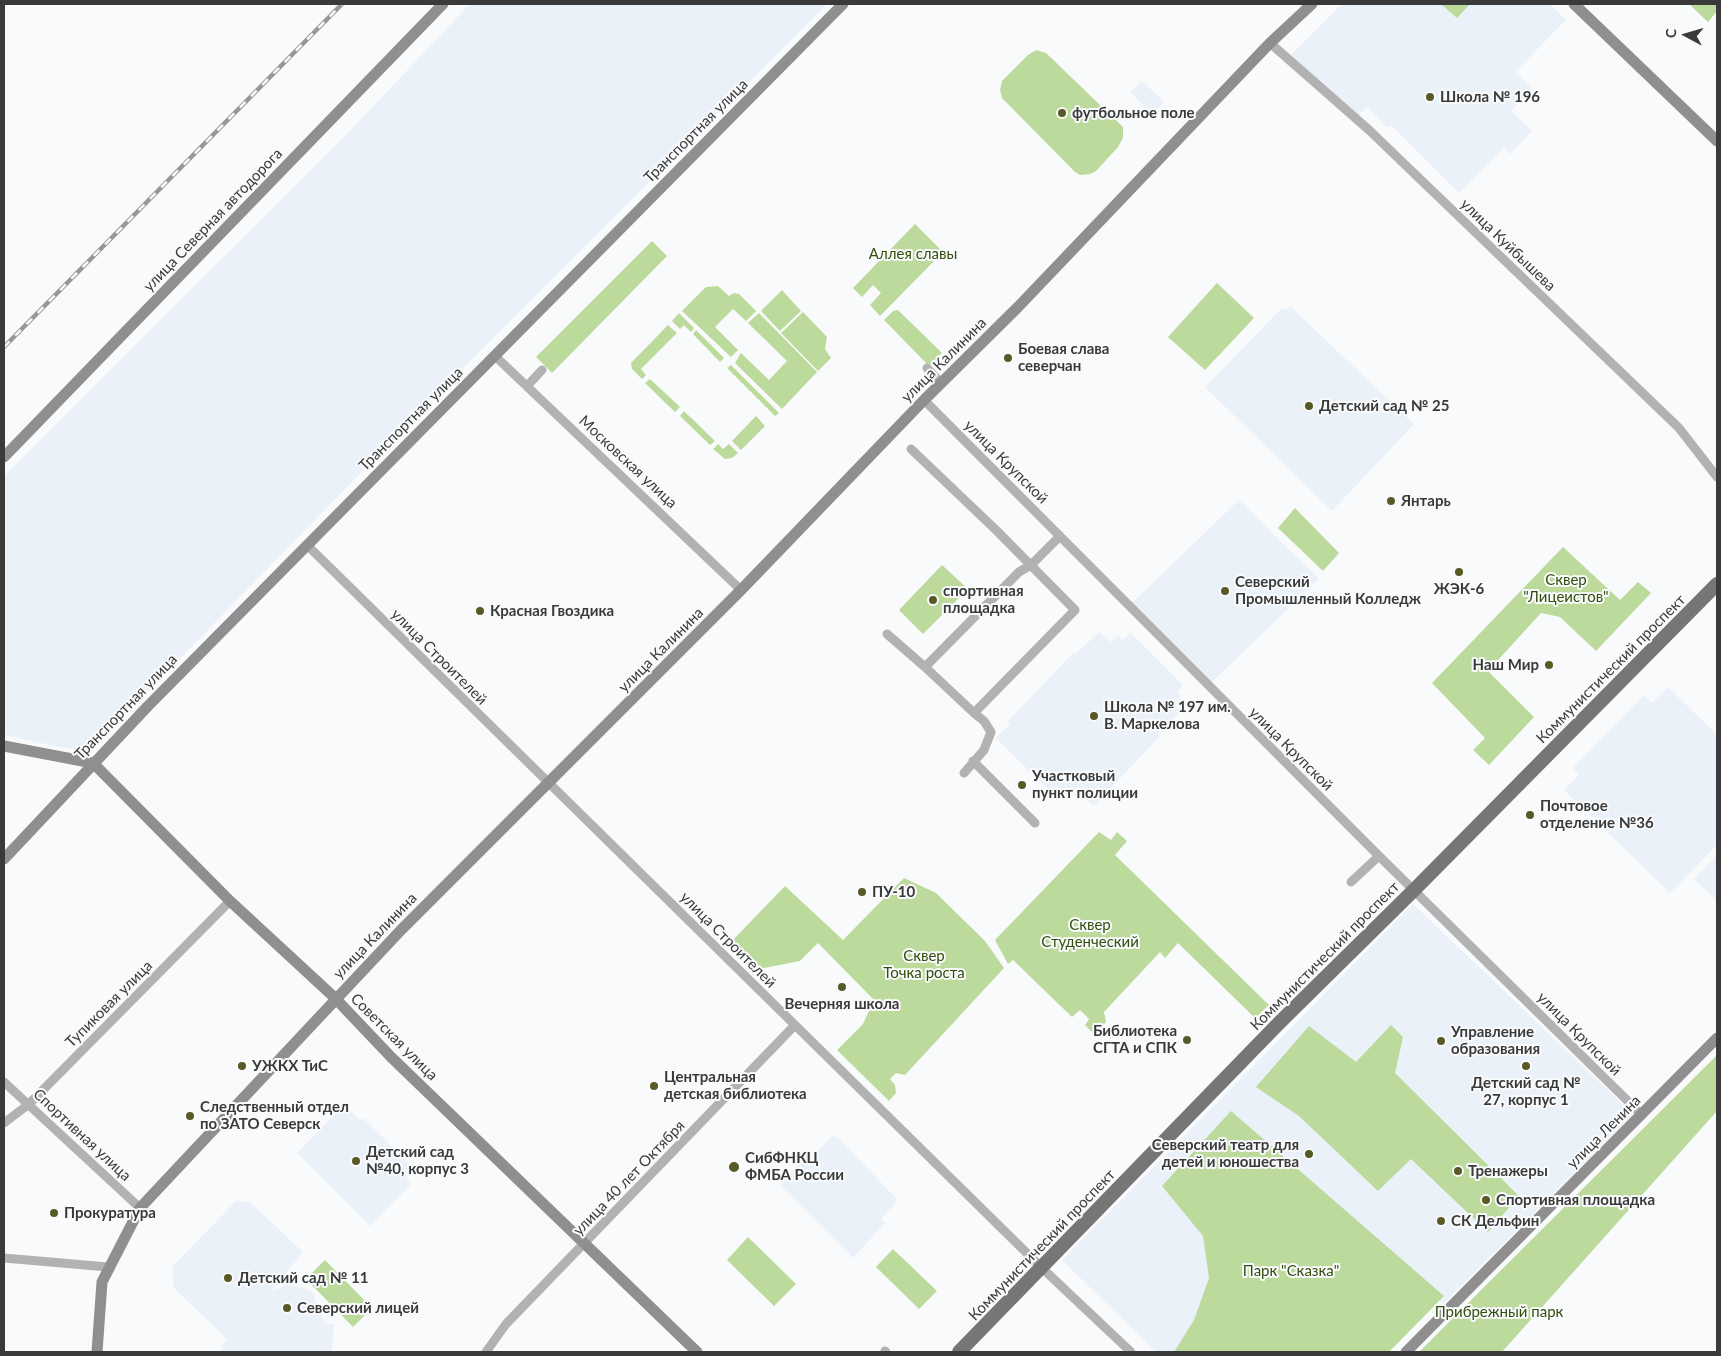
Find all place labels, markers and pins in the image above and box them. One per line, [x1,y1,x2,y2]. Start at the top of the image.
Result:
place label: Школа № 196 [1440,88,1540,106]
marker: Школа № 196 [1424,91,1436,103]
place label: футбольное поле [1072,104,1195,122]
marker: футбольное поле [1056,107,1068,119]
place label: Боевая слава северчан [1018,340,1109,375]
marker: Боевая слава северчан [1002,352,1014,364]
place label: Детский сад № 25 [1319,397,1449,415]
marker: Детский сад № 25 [1303,400,1315,412]
place label: Янтарь [1401,492,1451,510]
marker: Янтарь [1385,495,1397,507]
marker: ЖЭК-6 [1453,566,1465,578]
place label: Северский Промышленный Колледж [1235,573,1421,608]
place label: ЖЭК-6 [1434,580,1484,598]
place label: спортивная площадка [943,582,1024,617]
marker: Северский Промышленный Колледж [1219,585,1231,597]
marker: спортивная площадка [927,594,939,606]
place label: Красная Гвоздика [490,602,614,620]
marker: Красная Гвоздика [474,605,486,617]
place label: Наш Мир [1473,656,1539,674]
marker: Наш Мир [1543,659,1555,671]
place label: Школа № 197 им. В. Маркелова [1104,698,1231,733]
marker: Школа № 197 им. В. Маркелова [1088,710,1100,722]
place label: Участковый пункт полиции [1032,767,1138,802]
marker: Участковый пункт полиции [1016,779,1028,791]
place label: Почтовое отделение №36 [1540,797,1654,832]
marker: Почтовое отделение №36 [1524,809,1536,821]
place label: ПУ-10 [872,883,915,901]
marker: ПУ-10 [856,886,868,898]
marker: Вечерняя школа [836,981,848,993]
place label: Вечерняя школа [785,995,899,1013]
place label: Библиотека СГТА и СПК [1093,1022,1177,1057]
place label: Управление образования [1451,1023,1540,1058]
marker: Библиотека СГТА и СПК [1181,1034,1193,1046]
marker: Управление образования [1435,1035,1447,1047]
place label: УЖКХ ТиС [252,1057,328,1075]
marker: УЖКХ ТиС [236,1060,248,1072]
marker: Детский сад № 27, корпус 1 [1520,1060,1532,1072]
place label: Центральная детская библиотека [664,1068,807,1103]
place label: Детский сад № 27, корпус 1 [1471,1074,1581,1109]
marker: Центральная детская библиотека [648,1080,660,1092]
place label: Следственный отдел по ЗАТО Северск [200,1098,349,1133]
marker: Следственный отдел по ЗАТО Северск [184,1110,196,1122]
place label: Северский театр для детей и юношества [1152,1136,1299,1171]
place label: Детский сад №40, корпус 3 [366,1143,469,1178]
marker: Северский театр для детей и юношества [1303,1148,1315,1160]
place label: СибФНКЦ ФМБА России [745,1149,844,1184]
marker: Детский сад №40, корпус 3 [350,1155,362,1167]
marker: СибФНКЦ ФМБА России [727,1160,741,1174]
place label: Тренажеры [1468,1162,1548,1180]
marker: Тренажеры [1452,1165,1464,1177]
place label: Спортивная площадка [1496,1191,1655,1209]
marker: Спортивная площадка [1480,1194,1492,1206]
place label: Прокуратура [64,1204,156,1222]
marker: Прокуратура [48,1207,60,1219]
place label: СК Дельфин [1451,1212,1539,1230]
marker: СК Дельфин [1435,1215,1447,1227]
place label: Детский сад № 11 [238,1269,368,1287]
marker: Детский сад № 11 [222,1272,234,1284]
place label: Северский лицей [297,1299,419,1317]
marker: Северский лицей [281,1302,293,1314]

